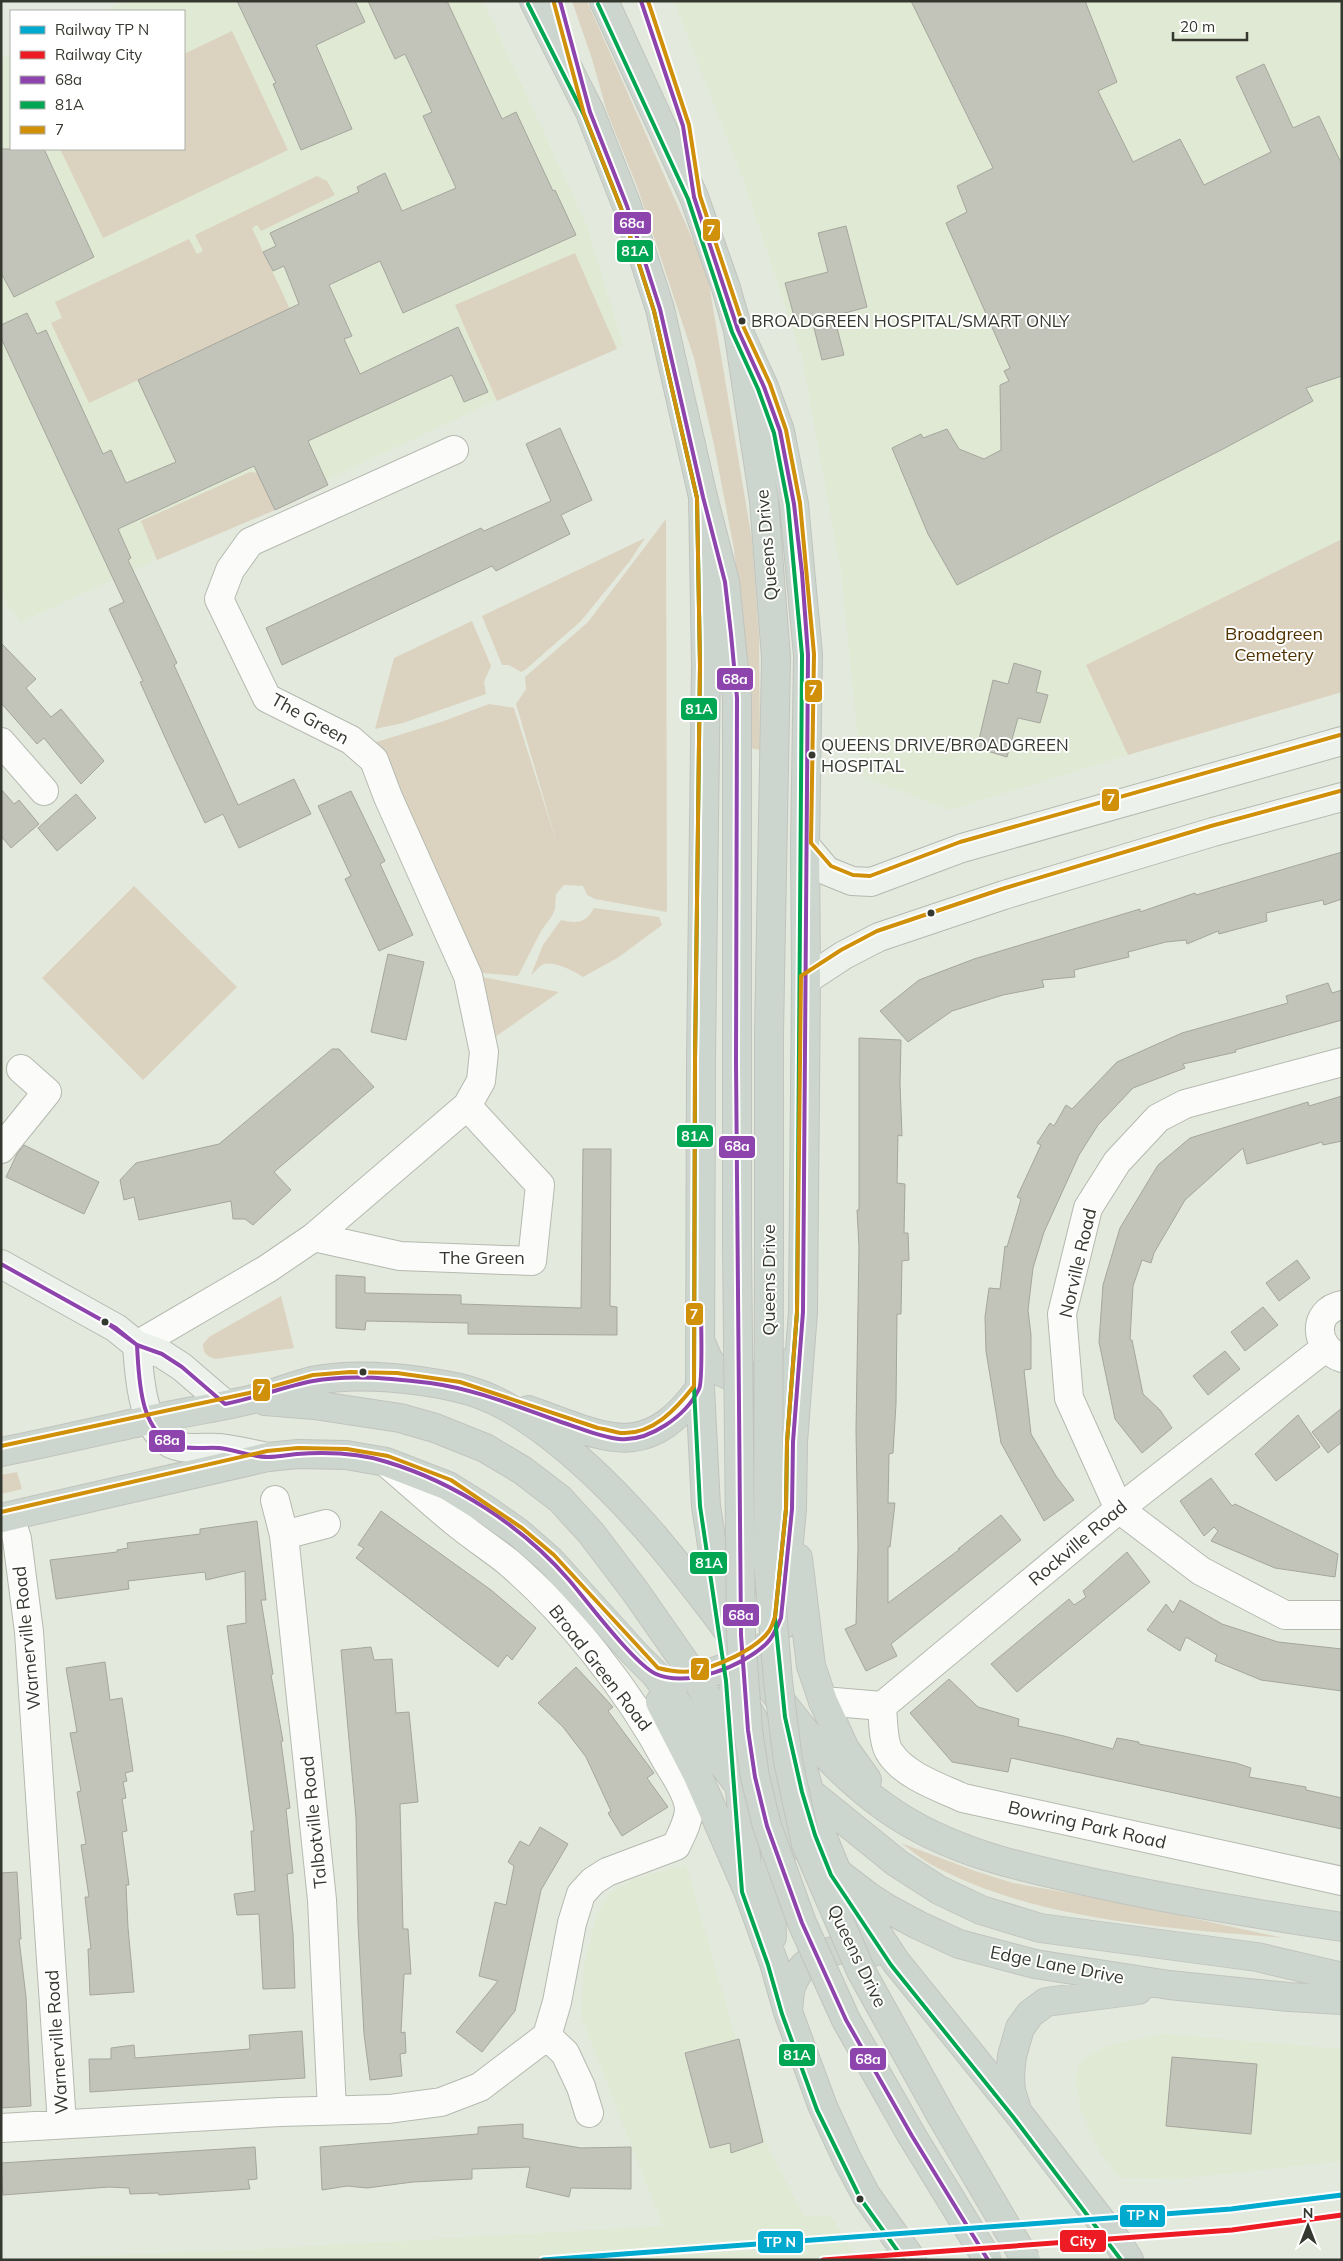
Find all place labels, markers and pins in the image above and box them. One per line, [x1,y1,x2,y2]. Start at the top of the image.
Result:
place label: BROADGREEN HOSPITAL/SMART ONLY [751,310,1070,331]
marker: BROADGREEN HOSPITAL/SMART ONLY [737,316,747,326]
place label: QUEENS DRIVE/BROADGREEN HOSPITAL [821,734,1069,776]
marker: QUEENS DRIVE/BROADGREEN HOSPITAL [807,750,817,760]
unlabelled marker [926,908,936,918]
unlabelled marker [100,1317,110,1327]
unlabelled marker [358,1367,368,1377]
unlabelled marker [855,2194,865,2204]

